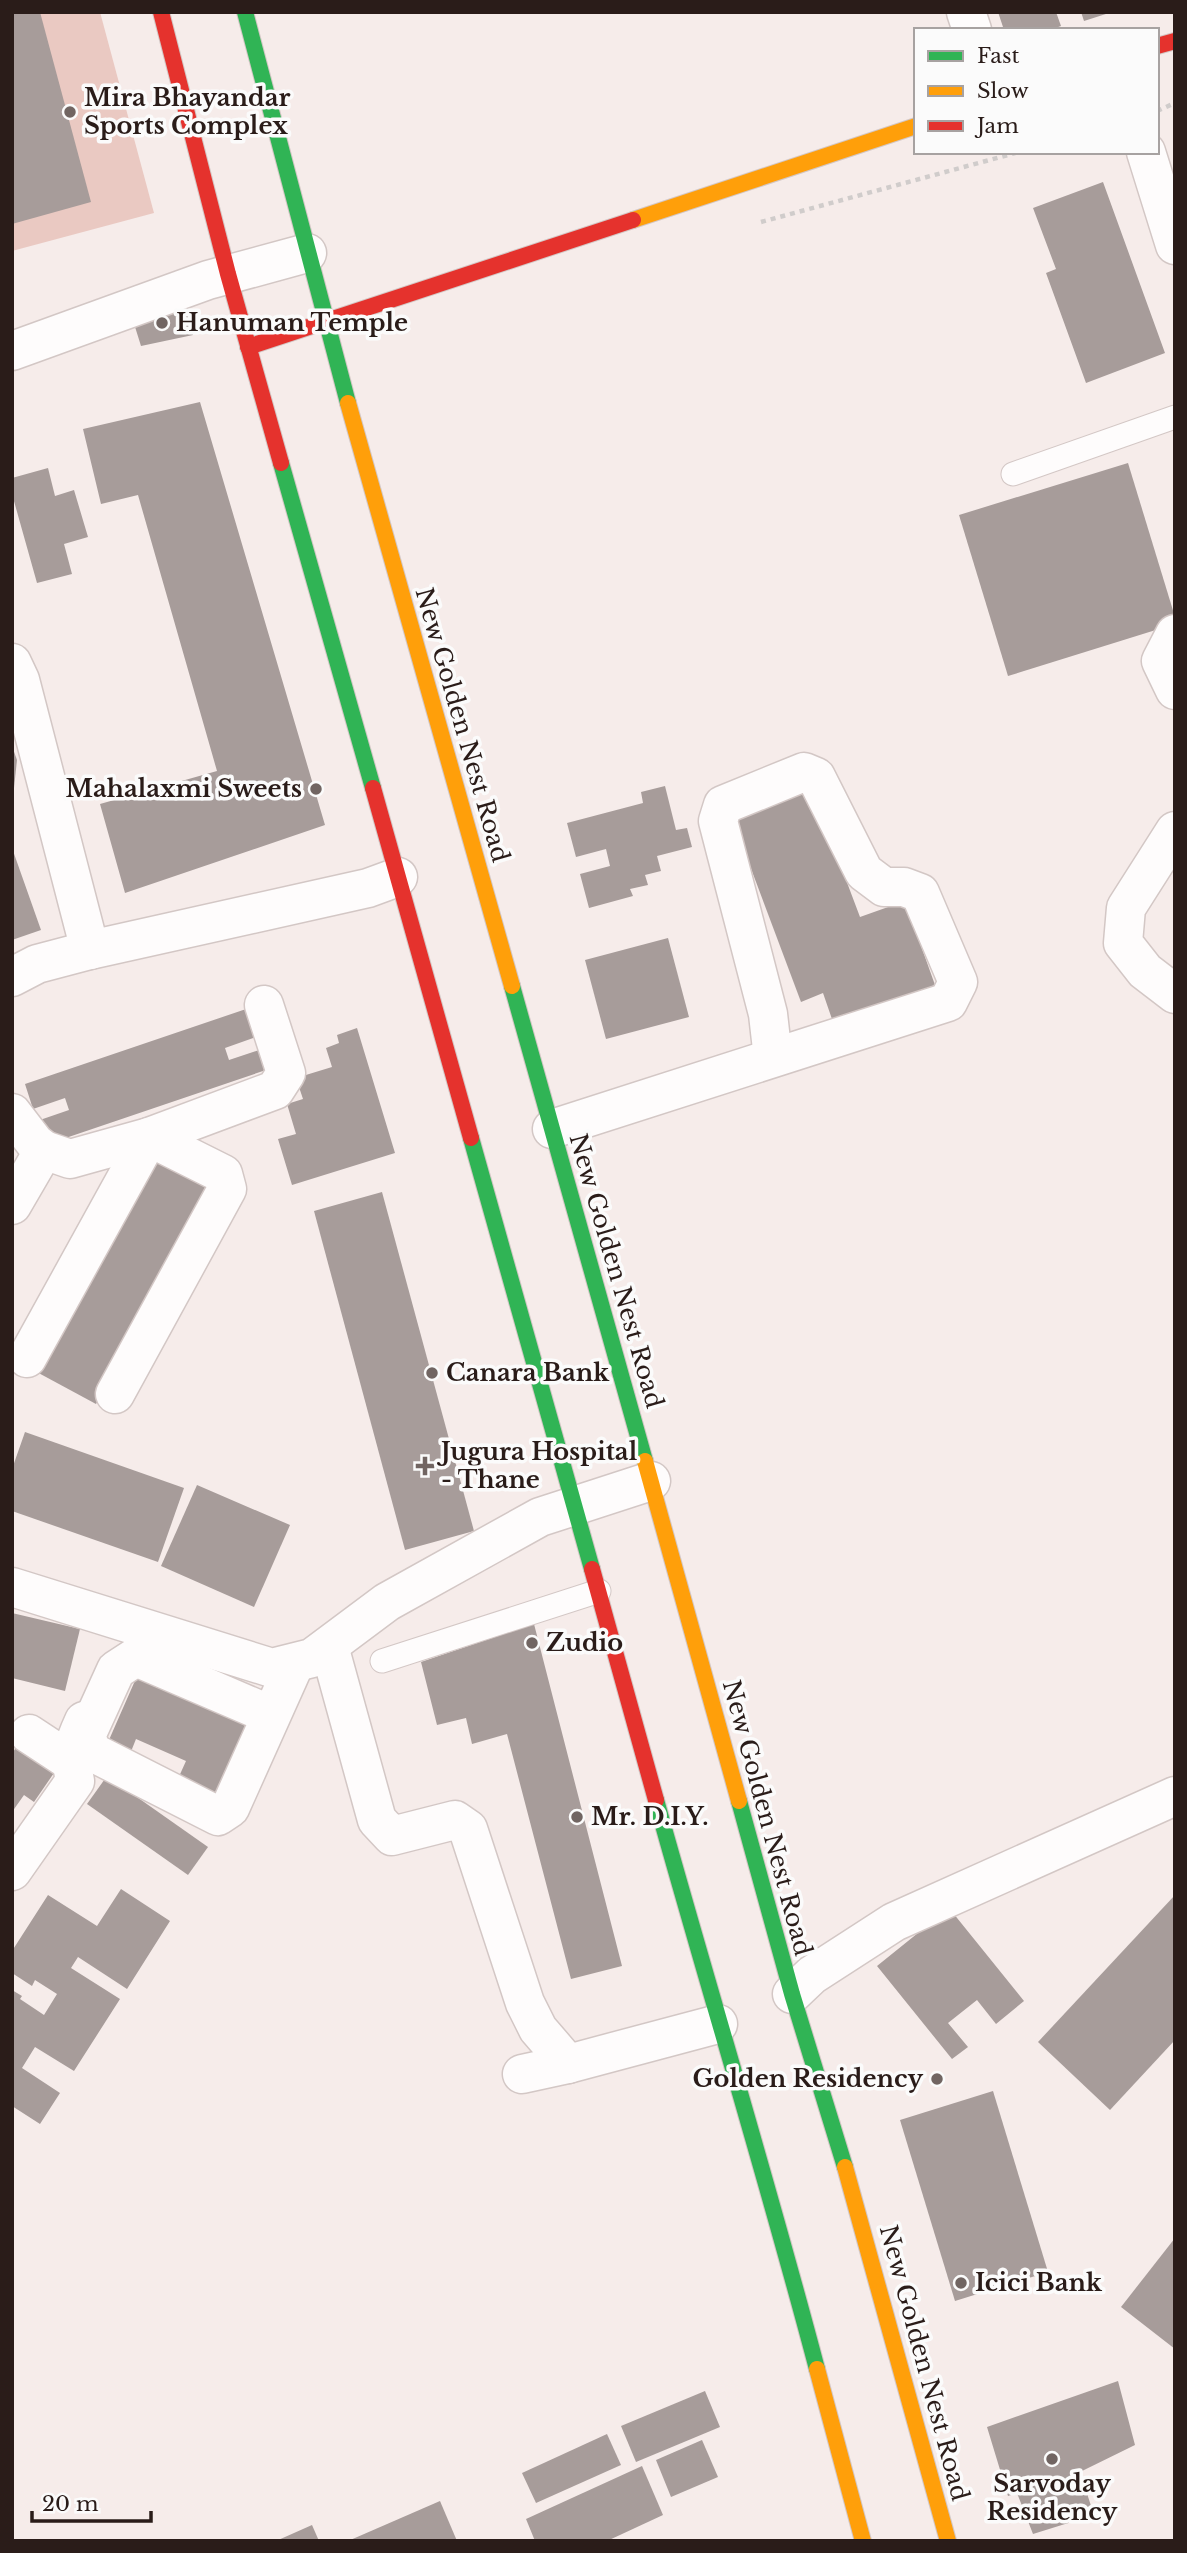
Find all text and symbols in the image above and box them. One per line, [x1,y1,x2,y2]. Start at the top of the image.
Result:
legend [914,28,1159,154]
text: Fast [977,43,1019,69]
text: Slow [977,78,1029,104]
place label: Mira Bhayandar Sports Complex [84,83,290,140]
marker: Mira Bhayandar Sports Complex [62,104,78,120]
text: Jam [974,113,1019,139]
place label: Hanuman Temple [176,308,408,337]
marker: Hanuman Temple [154,315,170,331]
street label: New Golden Nest Road [409,584,516,865]
place label: Mahalaxmi Sweets [66,774,302,803]
marker: Mahalaxmi Sweets [308,781,324,797]
street label: New Golden Nest Road [563,1130,670,1411]
place label: Canara Bank [446,1358,610,1387]
marker: Canara Bank [424,1365,440,1381]
place label: Jugura Hospital - Thane [436,1437,638,1494]
marker: Jugura Hospital - Thane [415,1456,435,1476]
place label: Zudio [546,1628,623,1657]
marker: Zudio [524,1635,540,1651]
street label: New Golden Nest Road [717,1677,818,1959]
place label: Mr. D.I.Y. [591,1802,709,1831]
marker: Mr. D.I.Y. [569,1809,585,1825]
place label: Golden Residency [693,2064,923,2093]
marker: Golden Residency [929,2071,945,2087]
street label: New Golden Nest Road [874,2222,975,2504]
place label: Icici Bank [975,2268,1103,2297]
marker: Icici Bank [953,2275,969,2291]
marker: Sarvoday Residency [1044,2451,1060,2467]
place label: Sarvoday Residency [987,2469,1118,2526]
scale bar [32,2480,150,2524]
text: 20 m [42,2491,99,2517]

